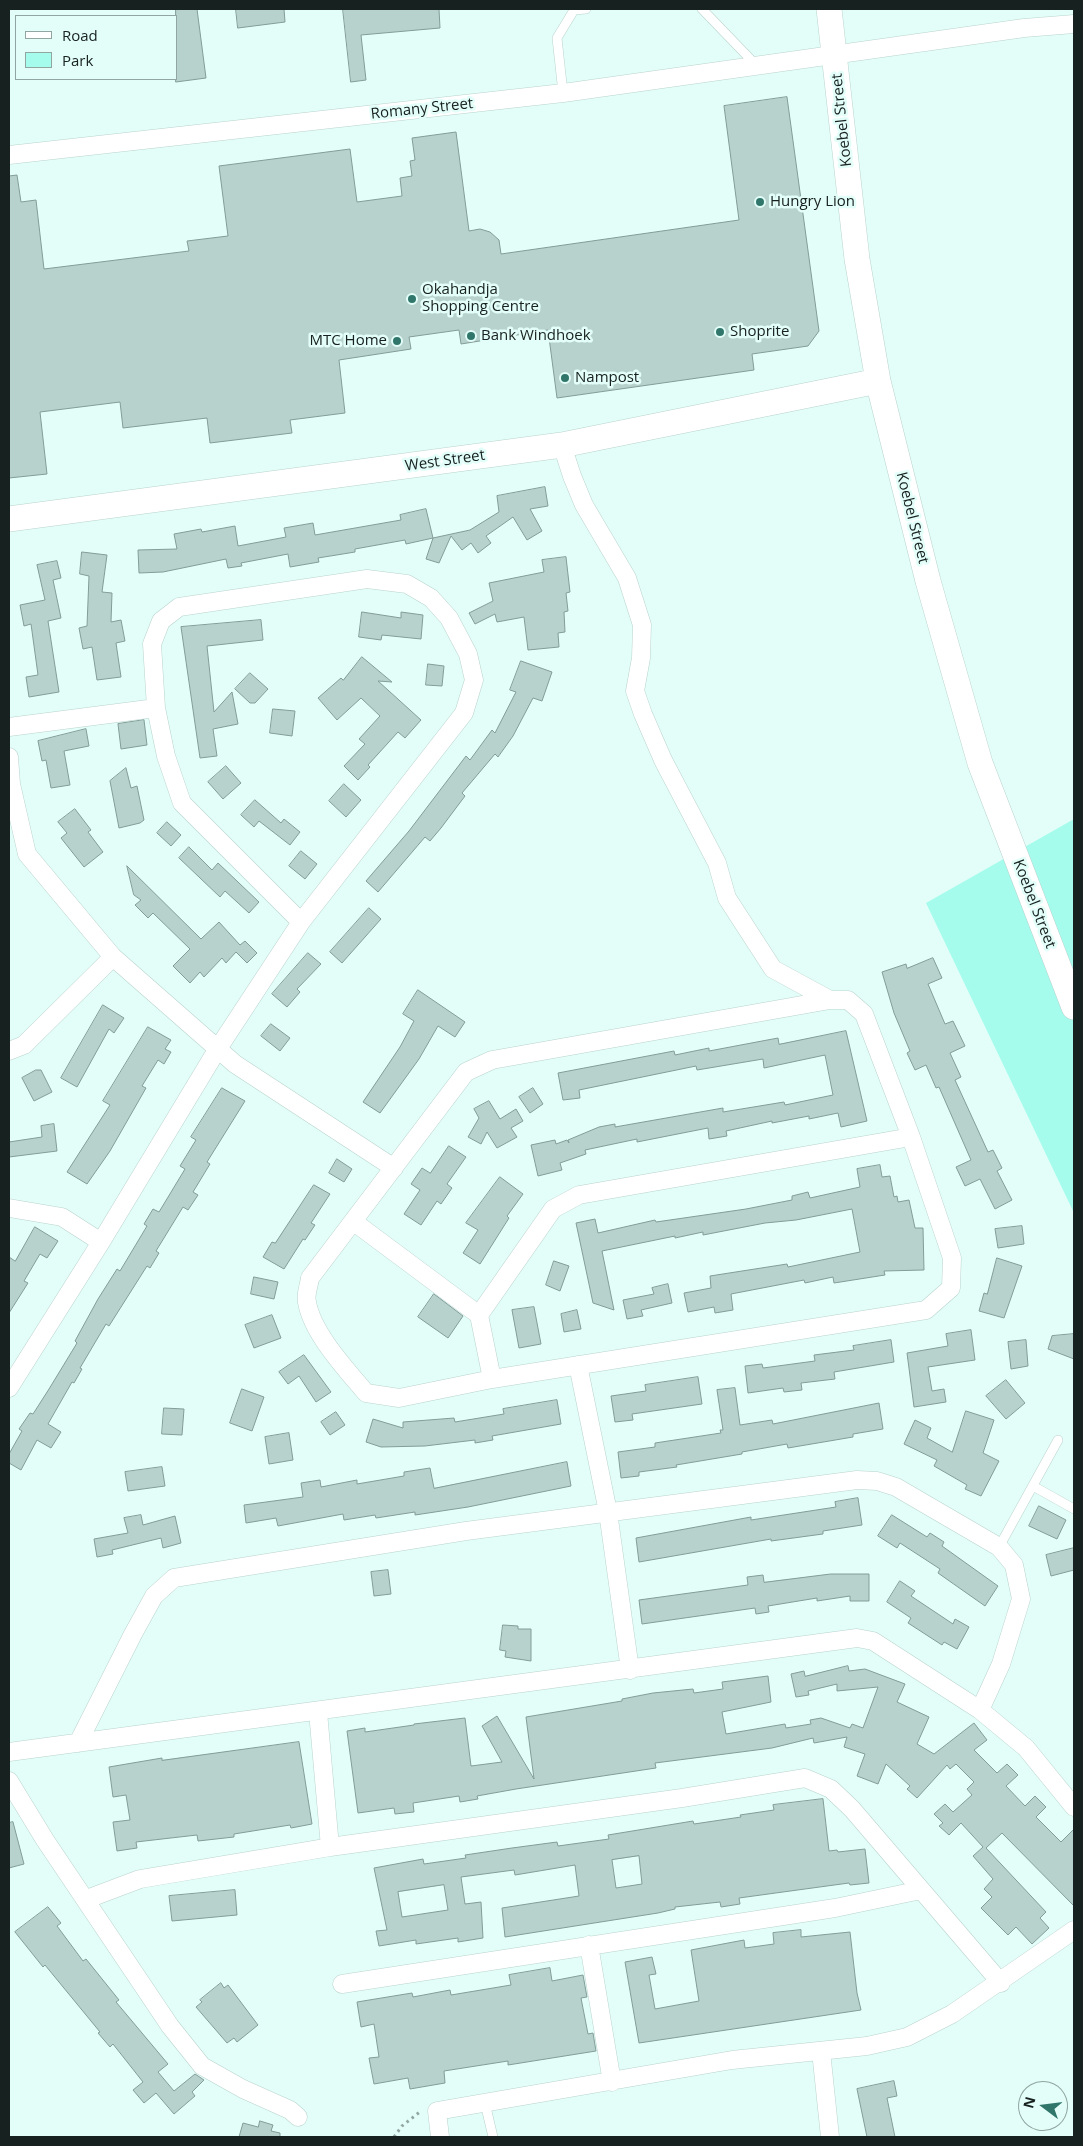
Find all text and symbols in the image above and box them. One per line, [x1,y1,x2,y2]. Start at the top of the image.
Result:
legend [15,15,178,80]
text: Road [62,25,98,45]
text: Park [62,50,93,70]
street label: Koebel Street [828,72,856,168]
street label: Romany Street [370,95,474,123]
place label: Hungry Lion [770,193,855,211]
marker: Hungry Lion [754,196,766,208]
place label: Okahandja Shopping Centre [422,281,539,316]
marker: Okahandja Shopping Centre [406,293,418,305]
place label: Shoprite [730,323,789,341]
marker: Shoprite [714,326,726,338]
place label: Bank Windhoek [481,327,591,345]
marker: Bank Windhoek [465,330,477,342]
place label: MTC Home [310,332,387,350]
marker: MTC Home [391,335,403,347]
place label: Nampost [575,369,639,387]
marker: Nampost [559,372,571,384]
street label: West Street [404,446,486,476]
street label: Koebel Street [892,470,932,566]
street label: Koebel Street [1009,857,1059,951]
north arrow [1018,2081,1068,2131]
text: N [1018,2094,1040,2110]

